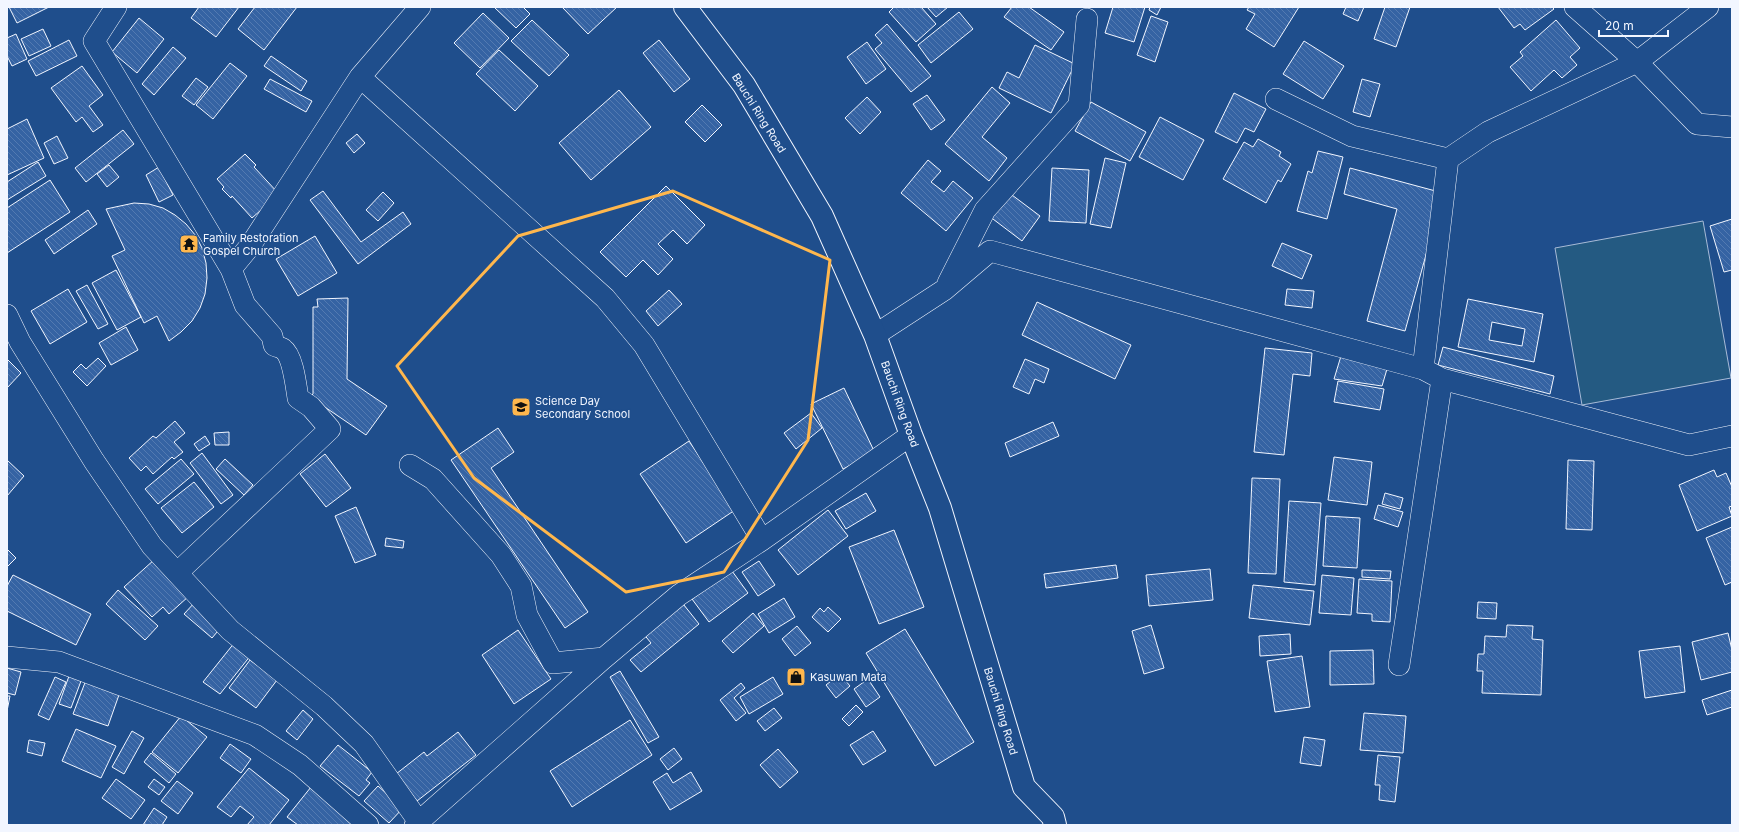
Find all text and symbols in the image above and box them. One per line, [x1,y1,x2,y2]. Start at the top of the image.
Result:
scale bar [1599,12,1668,38]
text: 20 m [1605,18,1634,33]
street label: Bauchi Ring Road [729,71,789,155]
place label: Family Restoration Gospel Church [203,231,299,258]
temple icon: Family Restoration Gospel Church [178,233,200,255]
street label: Bauchi Ring Road [878,359,922,449]
place label: Science Day Secondary School [535,394,630,421]
school or university icon: Science Day Secondary School [510,396,532,418]
street label: Bauchi Ring Road [981,665,1021,757]
shop icon: Kasuwan Mata [785,666,807,688]
place label: Kasuwan Mata [810,670,887,684]

